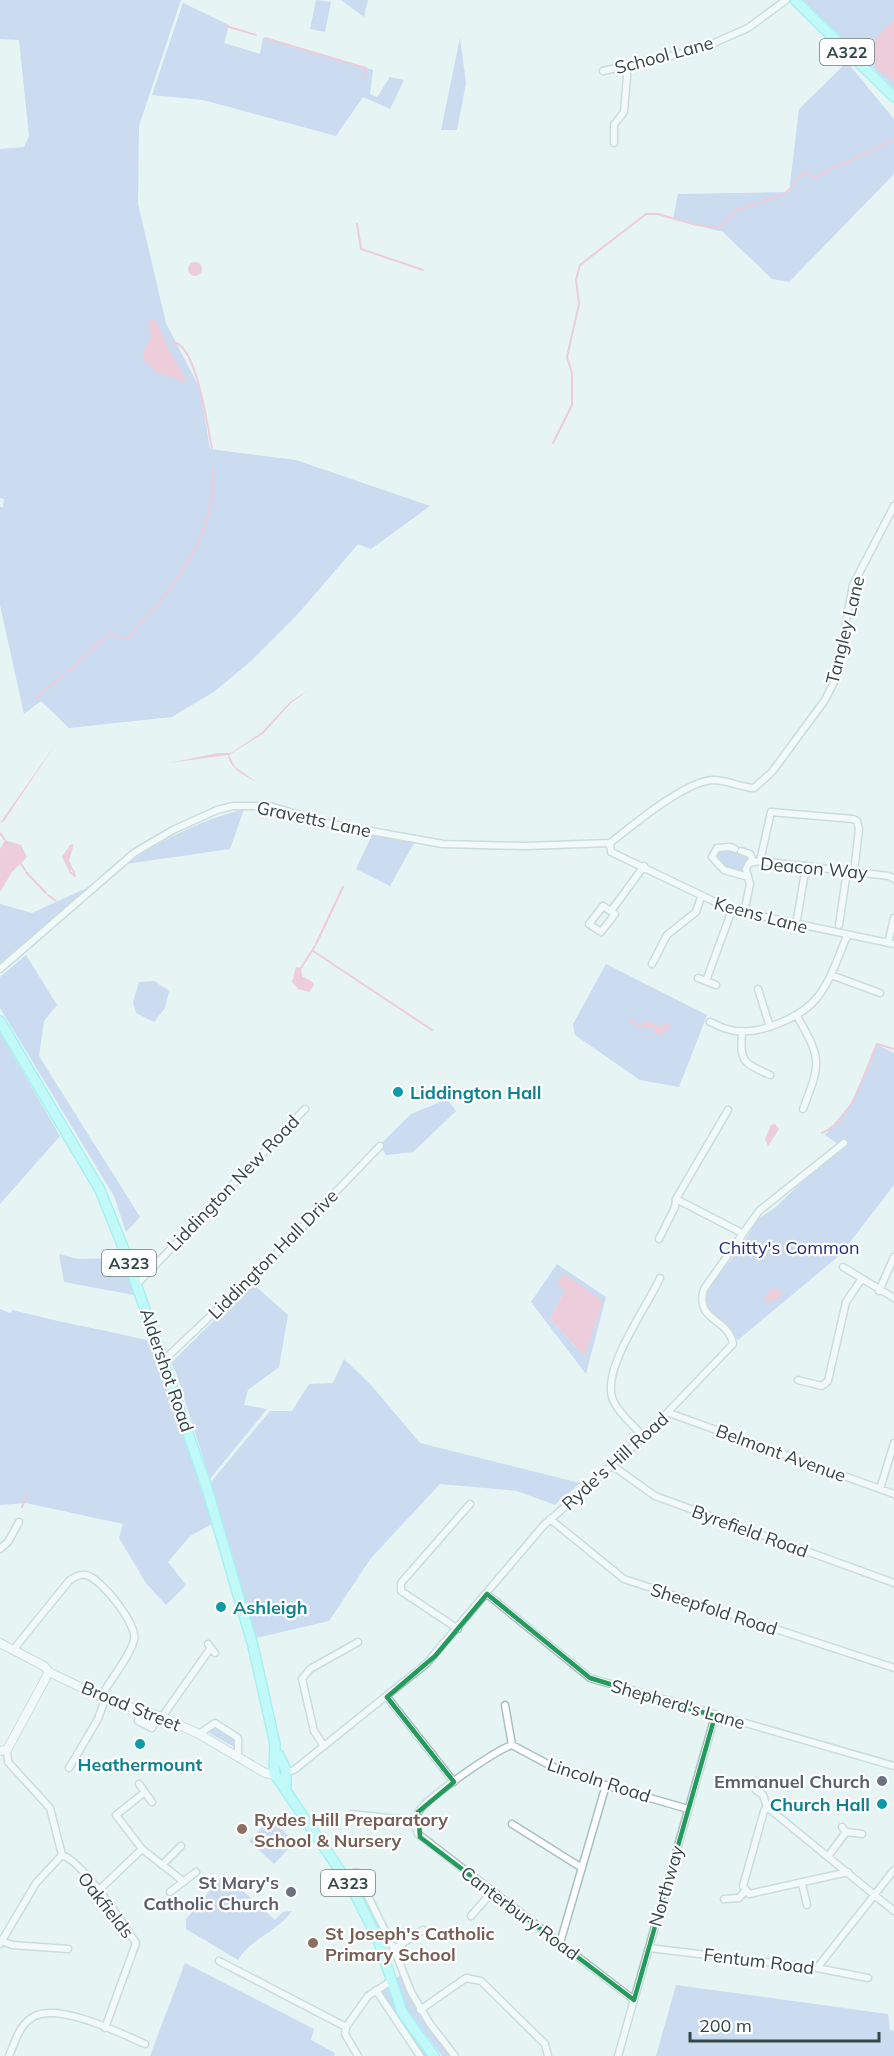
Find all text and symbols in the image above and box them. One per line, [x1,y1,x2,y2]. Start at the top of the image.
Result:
street label: School Lane [612,31,716,79]
road number: A322 [820,39,874,65]
street label: Tangley Lane [820,573,870,687]
street label: Gravetts Lane [255,796,373,842]
street label: Deacon Way [759,852,869,884]
street label: Keens Lane [712,891,810,939]
place label: Liddington Hall [410,1081,542,1104]
marker: Liddington Hall [391,1085,405,1099]
street label: Liddington New Road [162,1110,304,1256]
street label: Liddington Hall Drive [203,1184,343,1324]
park label: Chitty's Common [718,1236,860,1259]
road number: A323 [102,1250,156,1276]
street label: Aldershot Road [135,1305,199,1435]
street label: Ryde's Hill Road [557,1407,673,1515]
street label: Belmont Avenue [713,1419,849,1487]
street label: Byrefield Road [689,1499,811,1563]
street label: Sheepfold Road [648,1578,780,1640]
place label: Ashleigh [233,1596,308,1619]
marker: Ashleigh [214,1600,228,1614]
street label: Shepherd's Lane [608,1674,748,1734]
street label: Broad Street [78,1676,184,1736]
marker: Heathermount [133,1737,147,1751]
street label: Lincoln Road [544,1752,654,1808]
place label: Heathermount [78,1753,203,1776]
place label: Emmanuel Church [714,1770,870,1793]
marker: Emmanuel Church [875,1774,889,1788]
place label: Church Hall [770,1793,870,1816]
marker: Church Hall [875,1797,889,1811]
place label: Rydes Hill Preparatory School & Nursery [254,1808,448,1852]
marker: Rydes Hill Preparatory School & Nursery [235,1822,249,1836]
street label: Northway [643,1842,689,1929]
street label: Canterbury Road [456,1861,584,1965]
street label: Oakfields [73,1867,139,1943]
road number: A323 [321,1870,375,1896]
place label: St Mary's Catholic Church [143,1871,279,1915]
marker: St Mary's Catholic Church [284,1885,298,1899]
place label: St Joseph's Catholic Primary School [325,1922,495,1966]
marker: St Joseph's Catholic Primary School [306,1936,320,1950]
street label: Fentum Road [702,1943,816,1979]
scale bar [690,2005,879,2043]
text: 200 m [699,2014,752,2037]

